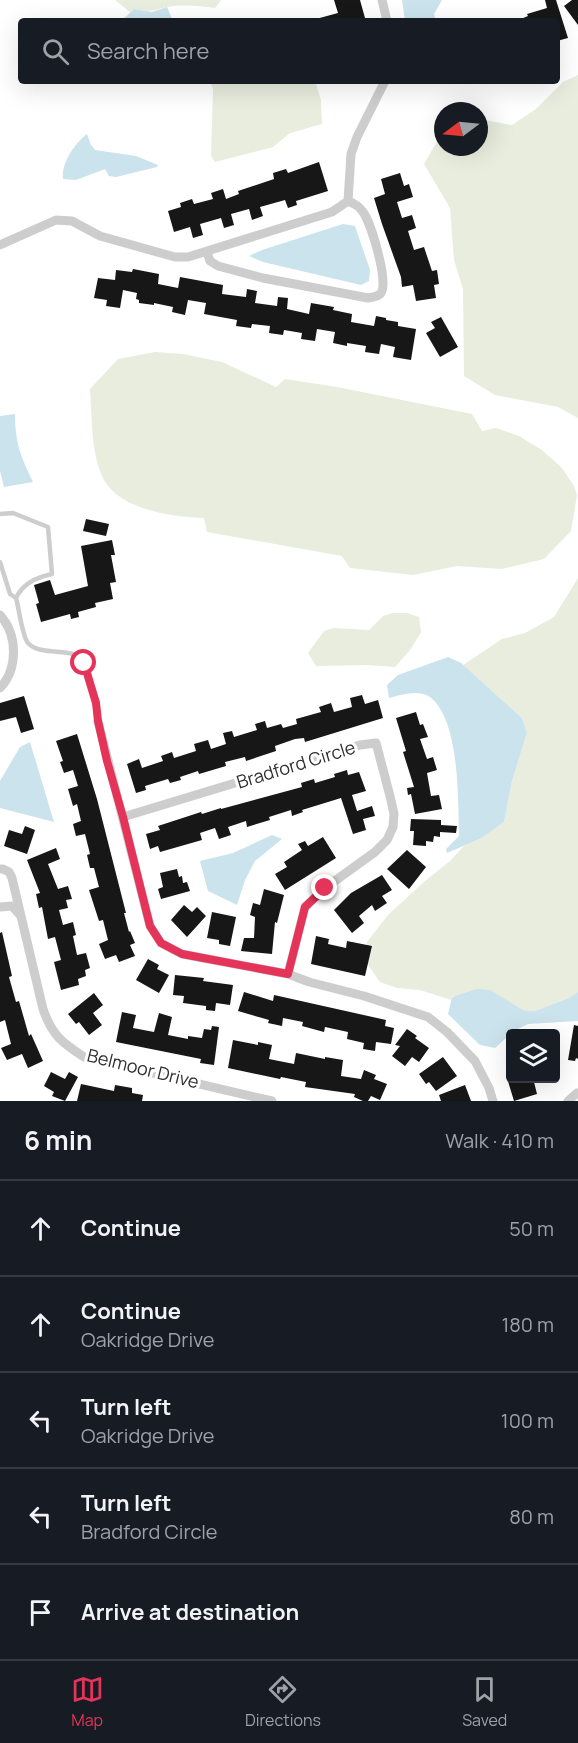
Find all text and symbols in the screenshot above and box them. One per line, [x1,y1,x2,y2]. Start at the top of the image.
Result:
search box [18,18,560,84]
icon: search [39,35,72,68]
text: Search here [87,36,209,66]
north arrow [434,102,488,156]
route start [70,649,96,675]
street label: Bradford Circle [233,735,358,793]
route end [311,874,337,900]
map controls [506,1029,560,1083]
button: layers [506,1029,560,1083]
street label: Belmoor Drive [85,1043,202,1094]
text: 6 min [24,1122,92,1158]
text: Walk · 410 m [445,1127,554,1154]
icon: ahead [24,1212,57,1245]
text: Continue [81,1213,181,1243]
text: 50 m [509,1215,554,1242]
text: Continue [81,1296,181,1326]
icon: ahead [24,1308,57,1341]
text: 180 m [501,1311,554,1338]
text: Oakridge Drive [81,1326,215,1353]
text: Turn left [81,1392,171,1422]
icon: left [24,1404,57,1437]
text: 100 m [501,1407,554,1434]
text: Oakridge Drive [81,1422,215,1449]
text: Turn left [81,1488,171,1518]
icon: left [24,1500,57,1533]
text: 80 m [509,1503,554,1530]
text: Bradford Circle [81,1518,218,1545]
icon: arrive [24,1596,57,1629]
text: Arrive at destination [81,1597,299,1627]
tab: Map [71,1673,104,1731]
tab: Directions [245,1673,321,1731]
tab: Saved [462,1673,507,1731]

